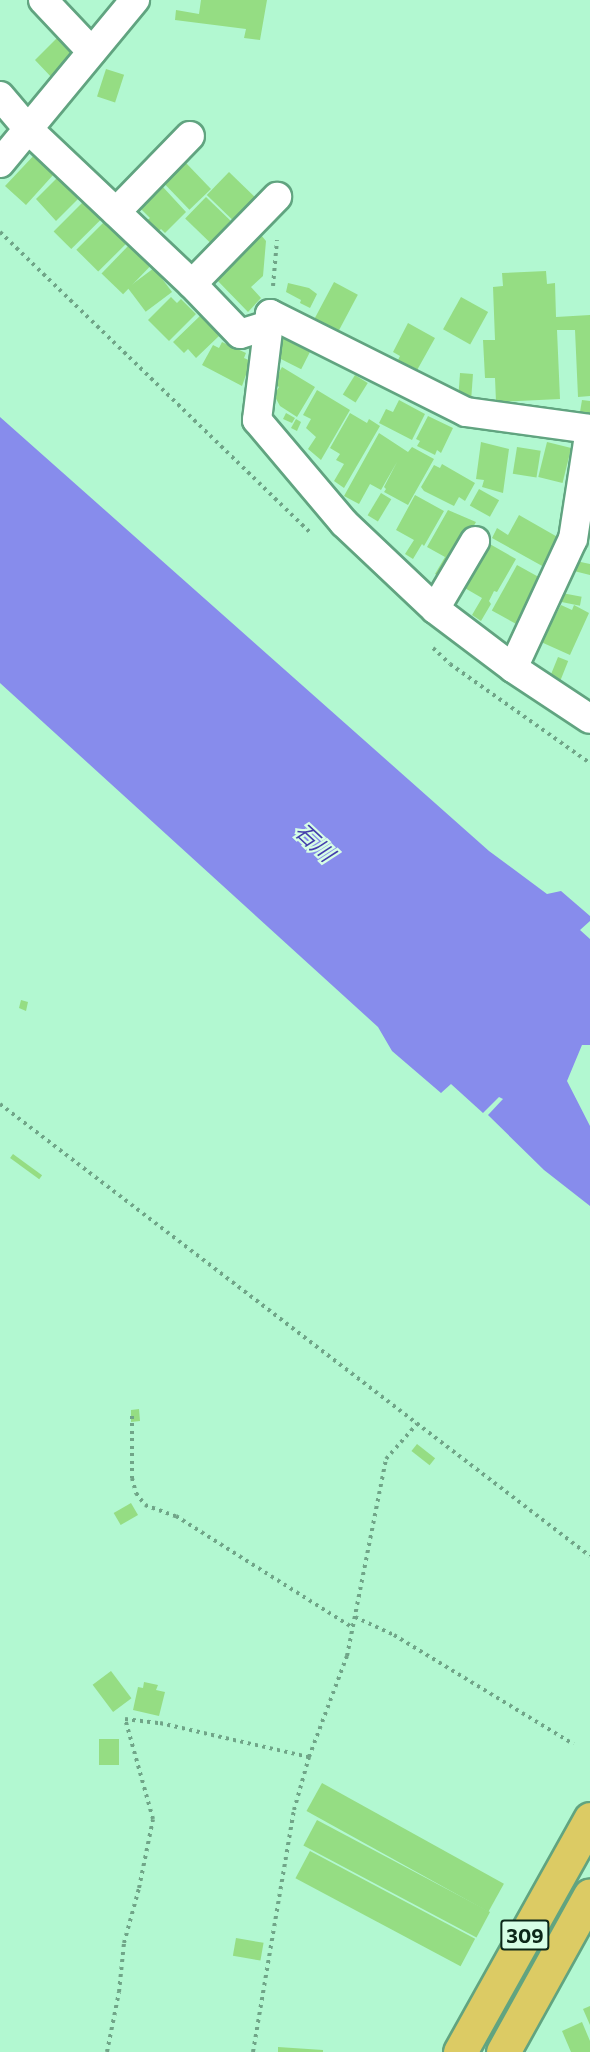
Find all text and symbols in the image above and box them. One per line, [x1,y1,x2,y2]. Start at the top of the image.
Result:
water label: 石川 [290,817,340,867]
road number: 309 [500,1918,550,1952]

